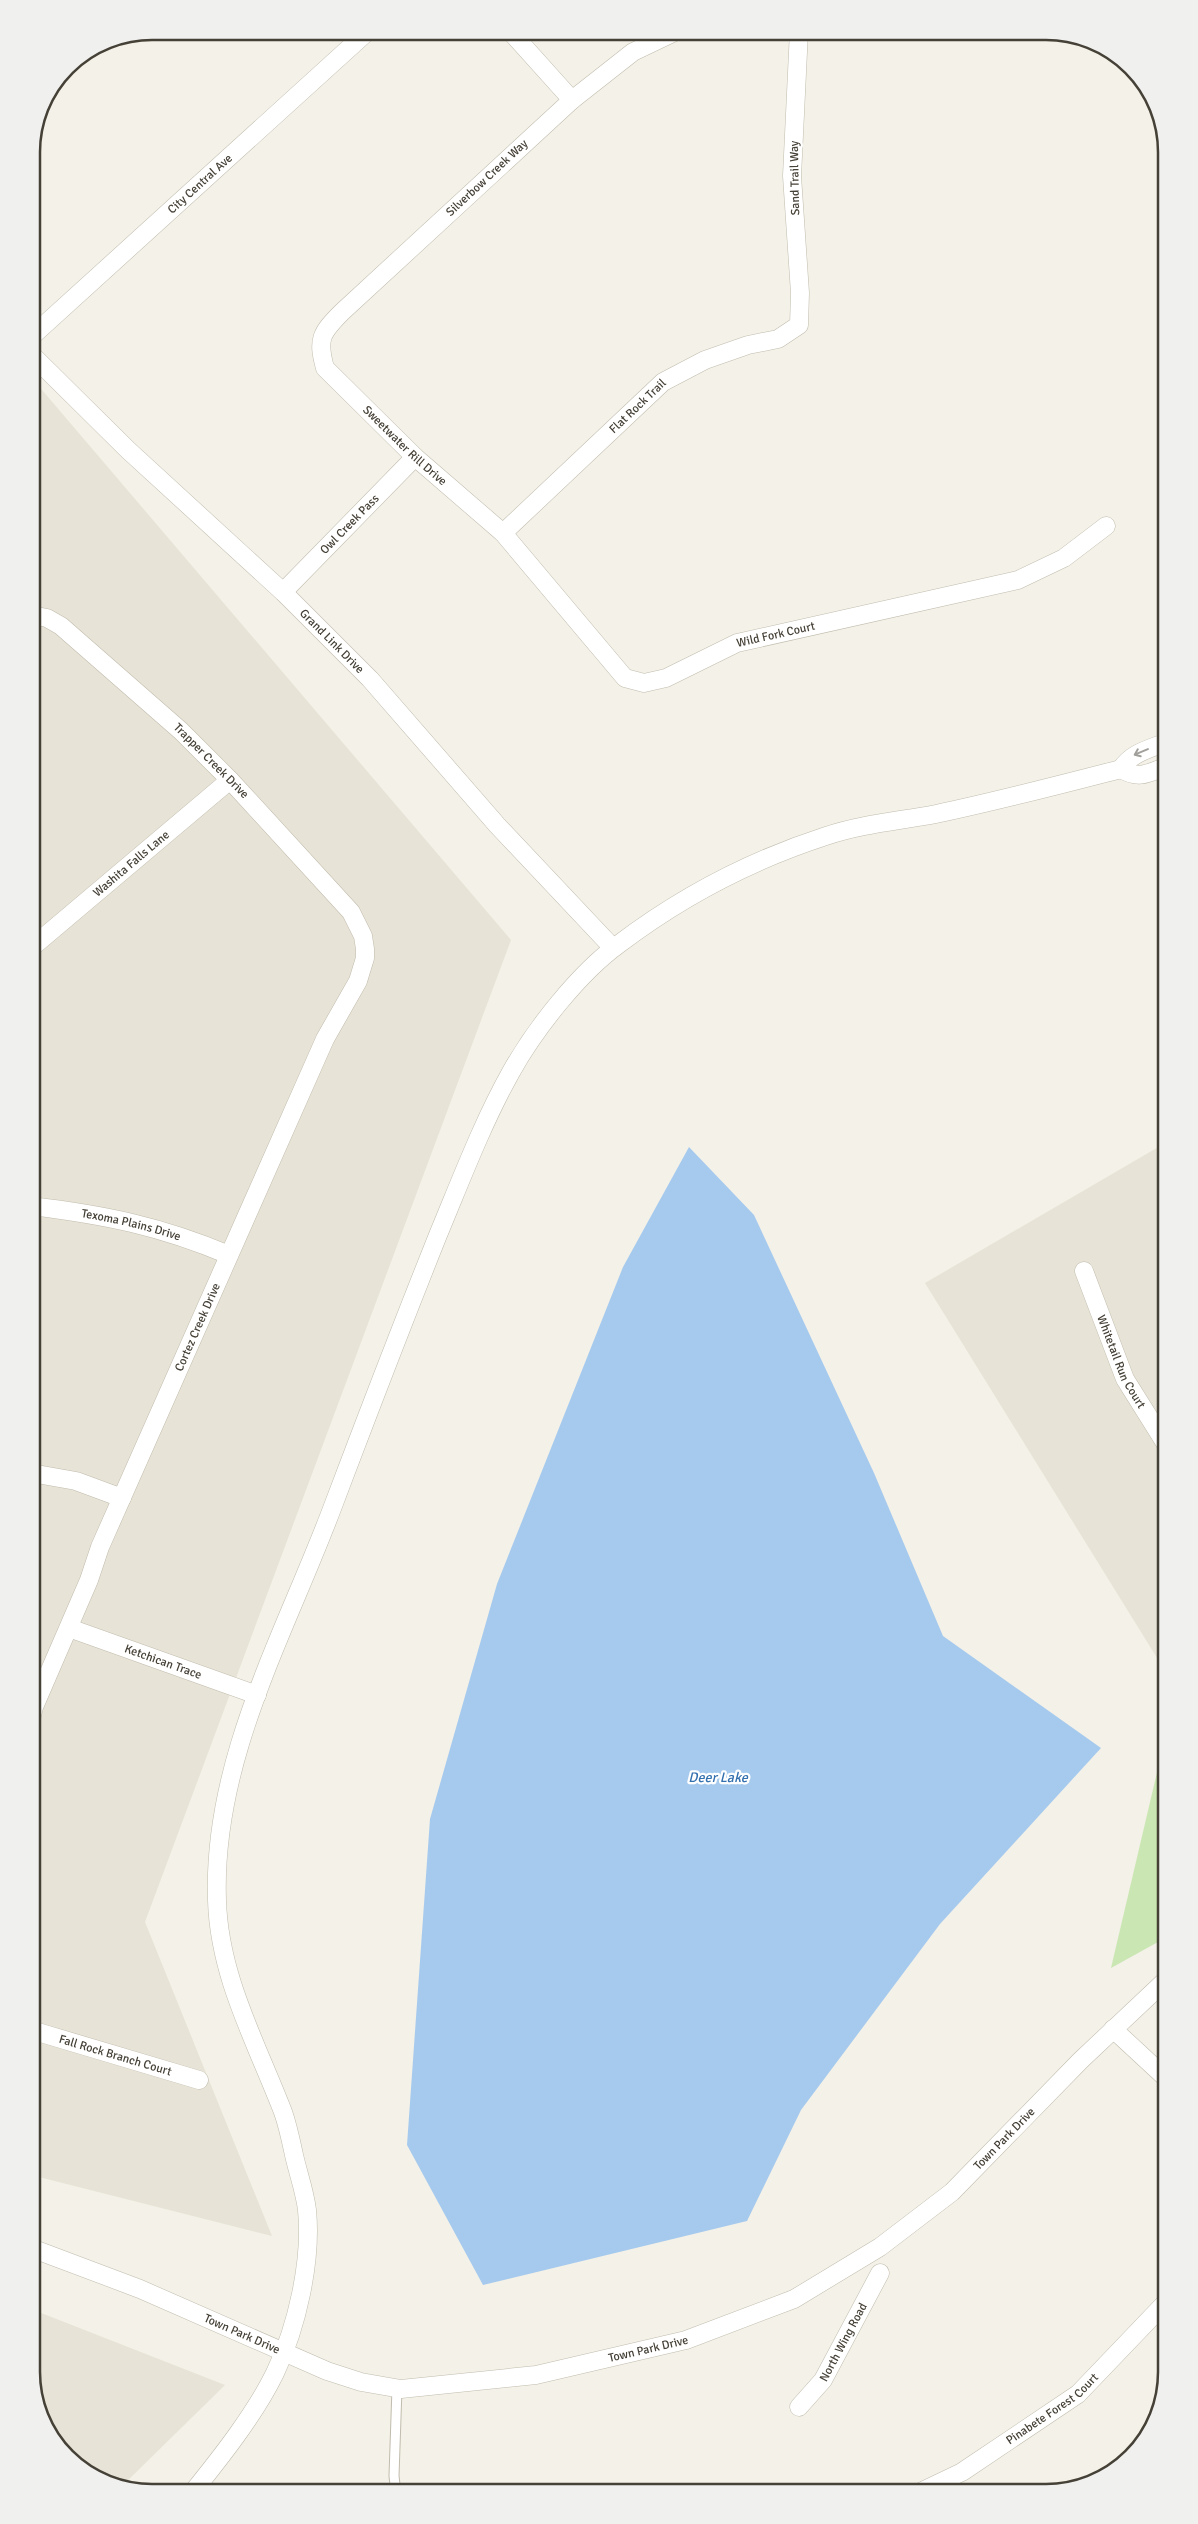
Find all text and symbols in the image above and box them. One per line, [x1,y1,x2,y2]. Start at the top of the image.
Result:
street label: Silverbow Creek Way [443,136,531,220]
street label: Sand Trail Way [787,140,803,216]
street label: City Central Ave [164,151,235,217]
street label: Flat Rock Trail [606,375,670,436]
street label: Sweetwater Rill Drive [360,402,450,489]
street label: Owl Creek Pass [317,491,382,557]
street label: Grand Link Drive [297,606,367,676]
street label: Wild Fork Court [735,618,816,650]
street label: Trapper Creek Drive [170,720,252,802]
one-way arrow [1134,748,1149,758]
street label: Washita Falls Lane [90,827,172,900]
street label: Texoma Plains Drive [80,1206,183,1244]
street label: Cortez Creek Drive [171,1281,224,1374]
street label: Whitetail Run Court [1094,1313,1149,1411]
street label: Ketchican Trace [123,1641,204,1682]
water label: Deer Lake [688,1769,749,1786]
street label: Fall Rock Branch Court [57,2031,174,2079]
street label: Town Park Drive [970,2104,1038,2173]
street label: North Wing Road [816,2300,870,2384]
street label: Town Park Drive [202,2311,282,2357]
street label: Town Park Drive [607,2332,690,2365]
street label: Pinabete Forest Court [1003,2370,1101,2448]

